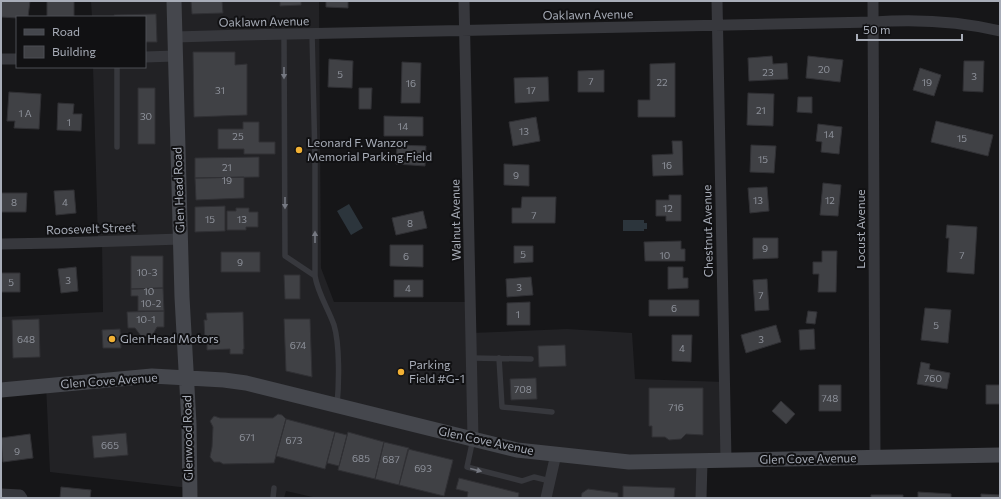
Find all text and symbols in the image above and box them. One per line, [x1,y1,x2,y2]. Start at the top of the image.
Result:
street label: Oaklawn Avenue [543,6,633,22]
street label: Oaklawn Avenue [219,13,309,29]
legend [16,16,146,68]
scale bar [857,16,962,42]
text: 50 m [863,22,891,36]
text: Road [52,24,80,38]
text: Building [52,44,96,58]
house number: 20 [818,63,830,75]
house number: 23 [762,66,774,78]
one-way arrow [281,67,287,80]
house number: 5 [337,68,343,80]
house number: 3 [971,70,977,82]
house number: 7 [588,75,594,87]
house number: 22 [656,76,668,88]
house number: 19 [922,76,932,88]
house number: 16 [406,77,416,89]
house number: 31 [215,84,225,96]
house number: 17 [526,84,536,96]
house number: 21 [756,104,766,116]
house number: 1 A [18,107,32,119]
house number: 30 [140,110,152,122]
house number: 1 [67,116,71,128]
house number: 14 [398,120,408,132]
house number: 13 [519,125,529,137]
house number: 14 [824,128,834,140]
house number: 25 [232,130,244,142]
house number: 15 [957,132,967,144]
place label: Leonard F. Wanzor Memorial Parking Field [307,135,432,163]
marker: Leonard F. Wanzor Memorial Parking Field [294,145,304,155]
street label: Glen Head Road [169,147,187,233]
house number: 15 [758,153,768,165]
house number: 16 [662,159,672,171]
house number: 21 [222,161,232,173]
house number: 9 [513,169,519,181]
house number: 19 [222,174,232,186]
street label: Walnut Avenue [447,179,463,261]
street label: Chestnut Avenue [699,185,715,277]
street label: Locust Avenue [853,189,867,269]
house number: 13 [753,194,763,206]
house number: 12 [825,194,835,206]
house number: 8 [11,196,17,208]
house number: 4 [62,196,68,208]
one-way arrow [282,197,288,210]
house number: 12 [663,202,673,214]
house number: 7 [531,209,537,221]
house number: 15 [205,213,215,225]
house number: 13 [237,213,247,225]
house number: 8 [407,217,413,229]
street label: Roosevelt Street [46,219,136,237]
one-way arrow [312,230,318,243]
house number: 9 [762,242,768,254]
house number: 5 [520,248,526,260]
house number: 10 [660,249,670,261]
house number: 7 [959,249,965,261]
house number: 6 [403,250,409,262]
house number: 9 [237,256,243,268]
house number: 10-3 [137,266,158,278]
house number: 3 [65,274,71,286]
house number: 5 [8,276,14,288]
house number: 3 [516,281,522,293]
house number: 4 [405,282,411,294]
house number: 10 [144,285,154,297]
house number: 7 [758,289,764,301]
house number: 10-2 [141,297,162,309]
house number: 6 [671,302,677,314]
house number: 1 [516,308,520,320]
house number: 10-1 [136,313,156,325]
house number: 5 [933,319,939,331]
place label: Glen Head Motors [120,331,219,345]
house number: 648 [17,333,35,345]
house number: 3 [758,333,764,345]
marker: Glen Head Motors [107,334,117,344]
house number: 674 [290,339,306,351]
house number: 4 [679,342,685,354]
place label: Parking Field #G-1 [409,357,465,385]
marker: Parking Field #G-1 [396,367,406,377]
street label: Glen Cove Avenue [60,370,158,390]
house number: 760 [924,372,942,384]
house number: 708 [514,383,532,395]
house number: 748 [822,392,838,404]
street label: Glenwood Road [179,395,195,481]
house number: 716 [668,401,684,413]
street label: Glen Cove Avenue [437,423,535,457]
house number: 671 [239,431,255,443]
house number: 673 [285,434,303,446]
house number: 665 [101,439,119,451]
house number: 9 [14,445,20,457]
street label: Glen Cove Avenue [759,450,857,466]
house number: 685 [352,452,370,464]
house number: 687 [382,453,400,465]
house number: 693 [414,462,432,474]
one-way arrow [470,467,483,473]

